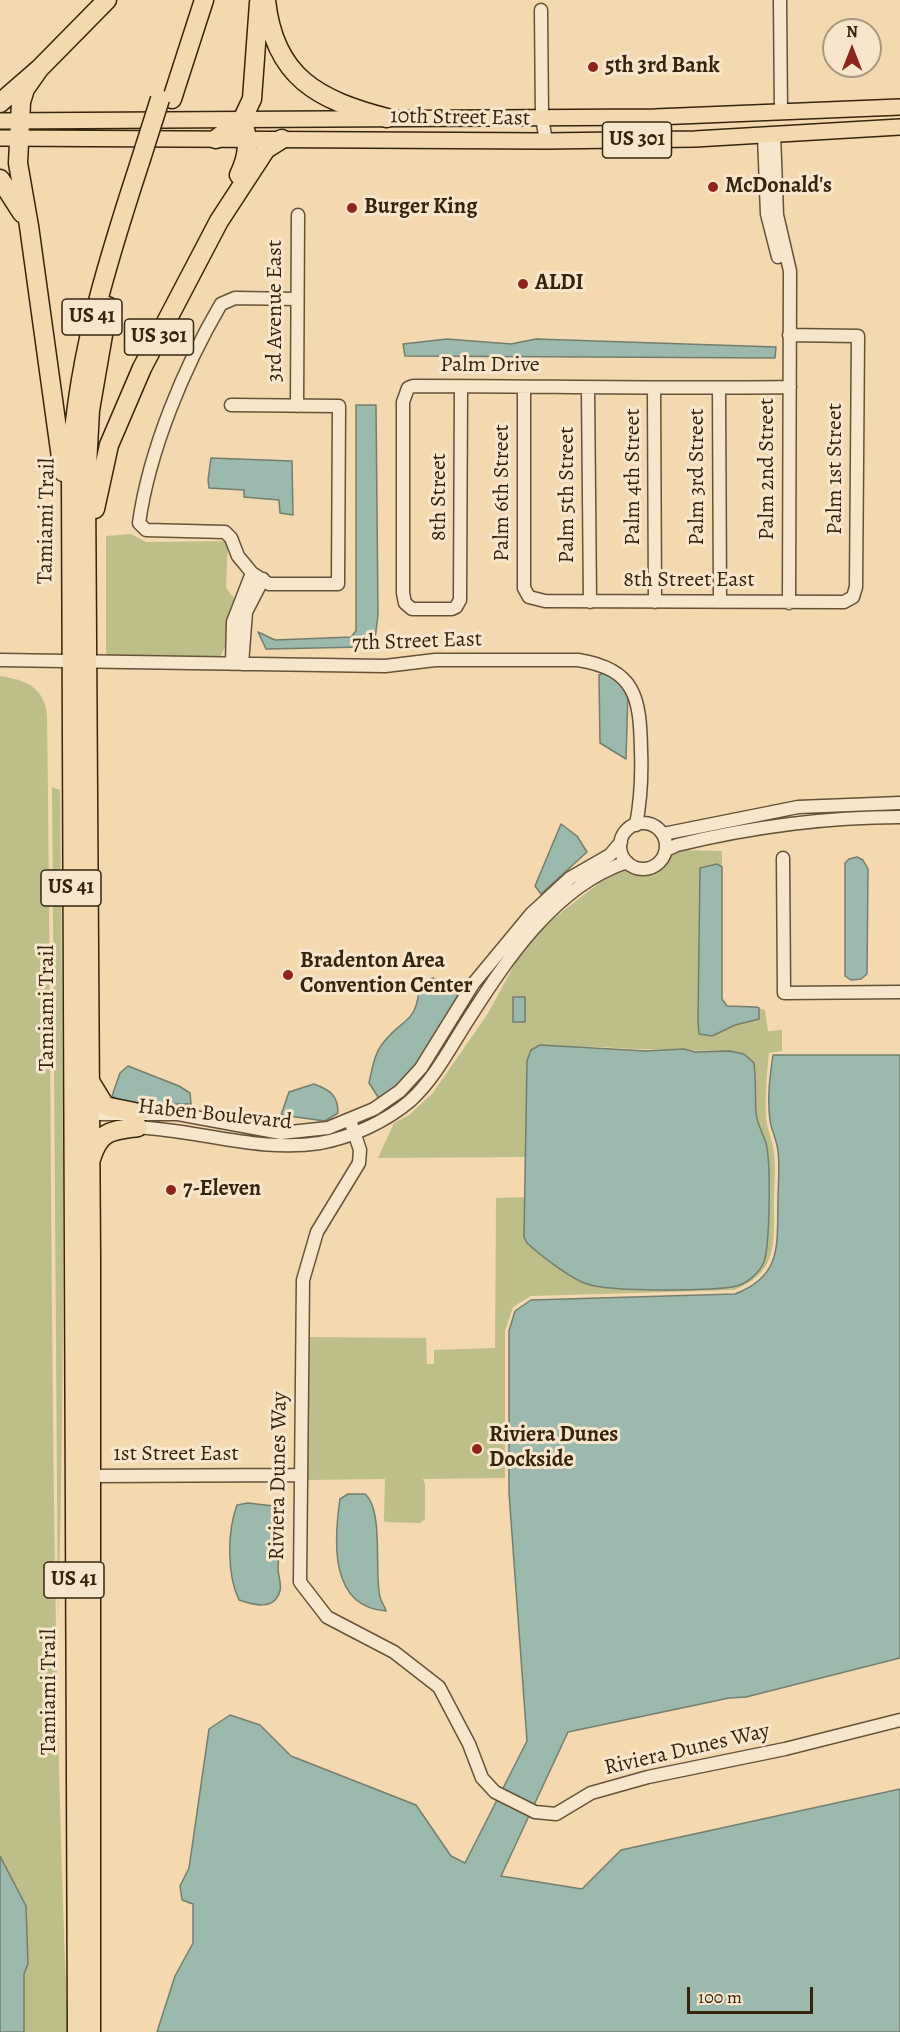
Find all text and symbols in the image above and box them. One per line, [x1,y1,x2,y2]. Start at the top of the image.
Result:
north arrow [822,18,882,78]
text: N [846,21,858,43]
place label: 5th 3rd Bank [605,54,720,80]
marker: 5th 3rd Bank [586,60,600,74]
street label: 10th Street East [390,104,530,132]
road number: US 301 [602,122,672,158]
place label: McDonald's [725,174,832,200]
marker: McDonald's [706,180,720,194]
place label: Burger King [364,195,477,221]
marker: Burger King [345,201,359,215]
street label: 3rd Avenue East [263,240,289,382]
place label: ALDI [535,271,583,297]
marker: ALDI [516,277,530,291]
road number: US 41 [62,299,122,335]
road number: US 301 [124,319,194,355]
street label: Palm Drive [440,353,540,379]
street label: Palm 2nd Street [755,398,781,540]
street label: Palm 1st Street [823,403,849,535]
street label: Palm 4th Street [621,408,647,546]
street label: Palm 3rd Street [685,408,711,546]
street label: Palm 6th Street [490,424,516,562]
street label: Palm 5th Street [555,427,581,563]
street label: 8th Street [427,453,453,541]
street label: Tamiami Trail [33,458,61,584]
street label: 8th Street East [623,568,755,594]
street label: 7th Street East [352,627,482,657]
road number: US 41 [41,870,101,906]
street label: Tamiami Trail [35,945,61,1071]
place label: Bradenton Area Convention Center [300,949,473,1000]
marker: Bradenton Area Convention Center [281,968,295,982]
street label: Haben Boulevard [137,1094,293,1136]
place label: 7-Eleven [183,1177,261,1203]
marker: 7-Eleven [164,1183,178,1197]
street label: Riviera Dunes Way [264,1391,294,1561]
place label: Riviera Dunes Dockside [489,1423,618,1474]
street label: 1st Street East [113,1442,239,1468]
marker: Riviera Dunes Dockside [470,1442,484,1456]
road number: US 41 [44,1562,104,1598]
street label: Tamiami Trail [37,1629,63,1755]
street label: Riviera Dunes Way [602,1718,772,1782]
scale bar [690,1975,816,2013]
text: 100 m [698,1985,742,2009]

